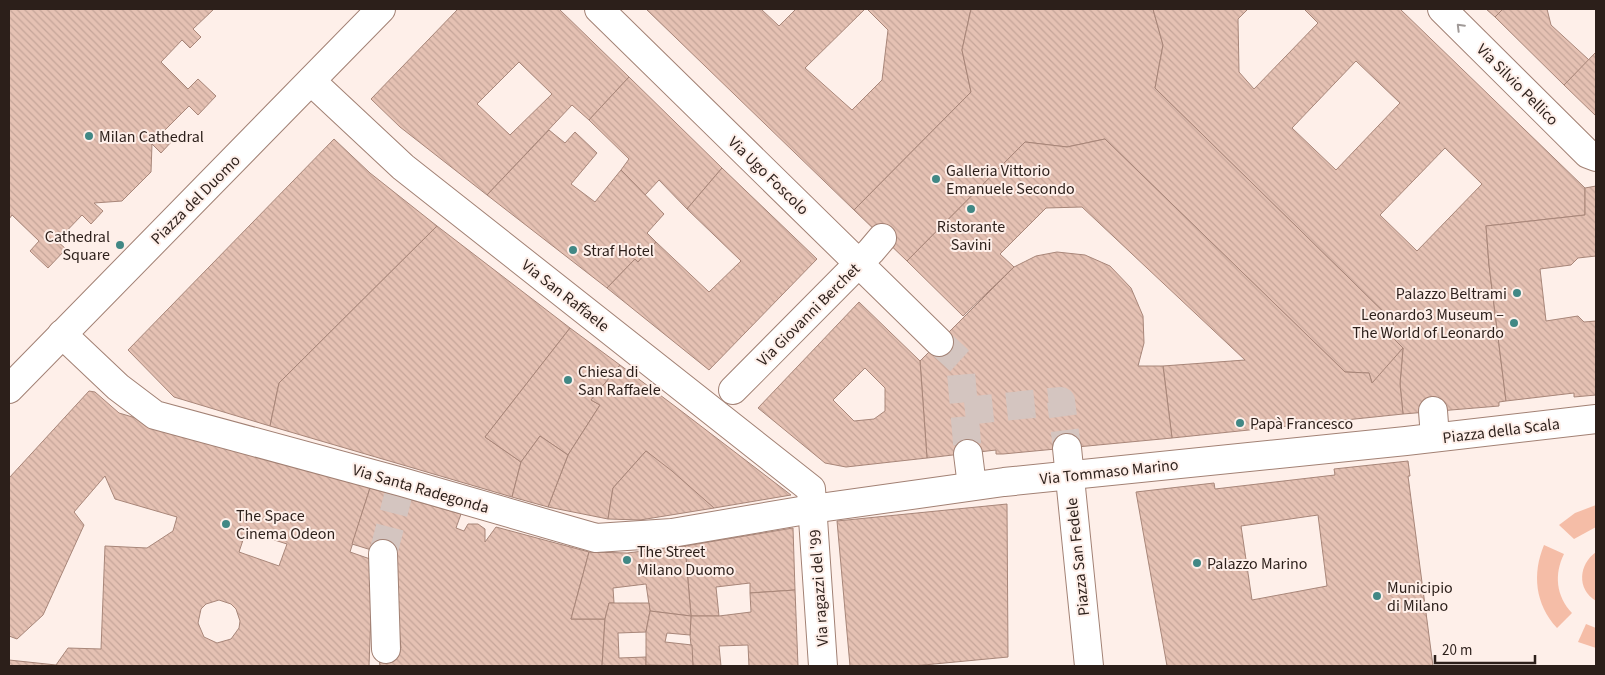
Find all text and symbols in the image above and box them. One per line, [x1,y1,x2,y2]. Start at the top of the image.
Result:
one-way arrow [1457,24,1466,33]
street label: Via Silvio Pellico [1471,39,1563,131]
place label: Milan Cathedral [99,126,204,148]
marker: Milan Cathedral [83,130,95,142]
street label: Via Ugo Foscolo [723,131,814,220]
street label: Piazza del Duomo [146,150,245,249]
place label: Galleria Vittorio Emanuele Secondo [946,160,1075,200]
marker: Galleria Vittorio Emanuele Secondo [930,173,942,185]
marker: Ristorante Savini [965,203,977,215]
place label: Ristorante Savini [937,216,1005,256]
place label: Cathedral Square [45,226,110,266]
marker: Cathedral Square [114,239,126,251]
place label: Straf Hotel [583,240,654,262]
marker: Straf Hotel [567,244,579,256]
street label: Via San Raffaele [517,254,614,337]
street label: Via Giovanni Berchet [752,258,866,371]
place label: Palazzo Beltrami [1396,283,1507,305]
marker: Palazzo Beltrami [1511,287,1523,299]
place label: Leonardo3 Museum – The World of Leonardo [1352,304,1504,344]
marker: Leonardo3 Museum – The World of Leonardo [1508,317,1520,329]
place label: Chiesa di San Raffaele [578,361,661,401]
marker: Chiesa di San Raffaele [562,374,574,386]
place label: Papà Francesco [1250,413,1353,435]
street label: Piazza della Scala [1441,413,1561,449]
marker: Papà Francesco [1234,417,1246,429]
street label: Via Tommaso Marino [1039,454,1180,490]
street label: Via Santa Radegonda [350,459,492,519]
street label: Piazza San Fedele [1061,497,1095,617]
place label: The Space Cinema Odeon [236,505,335,545]
marker: The Space Cinema Odeon [220,518,232,530]
street label: Via ragazzi del '99 [804,529,834,647]
place label: The Street Milano Duomo [637,541,735,581]
place label: Palazzo Marino [1207,553,1308,575]
marker: The Street Milano Duomo [621,554,633,566]
marker: Palazzo Marino [1191,557,1203,569]
place label: Municipio di Milano [1387,577,1453,617]
marker: Municipio di Milano [1371,590,1383,602]
scale bar [1435,632,1535,664]
text: 20 m [1442,640,1472,661]

